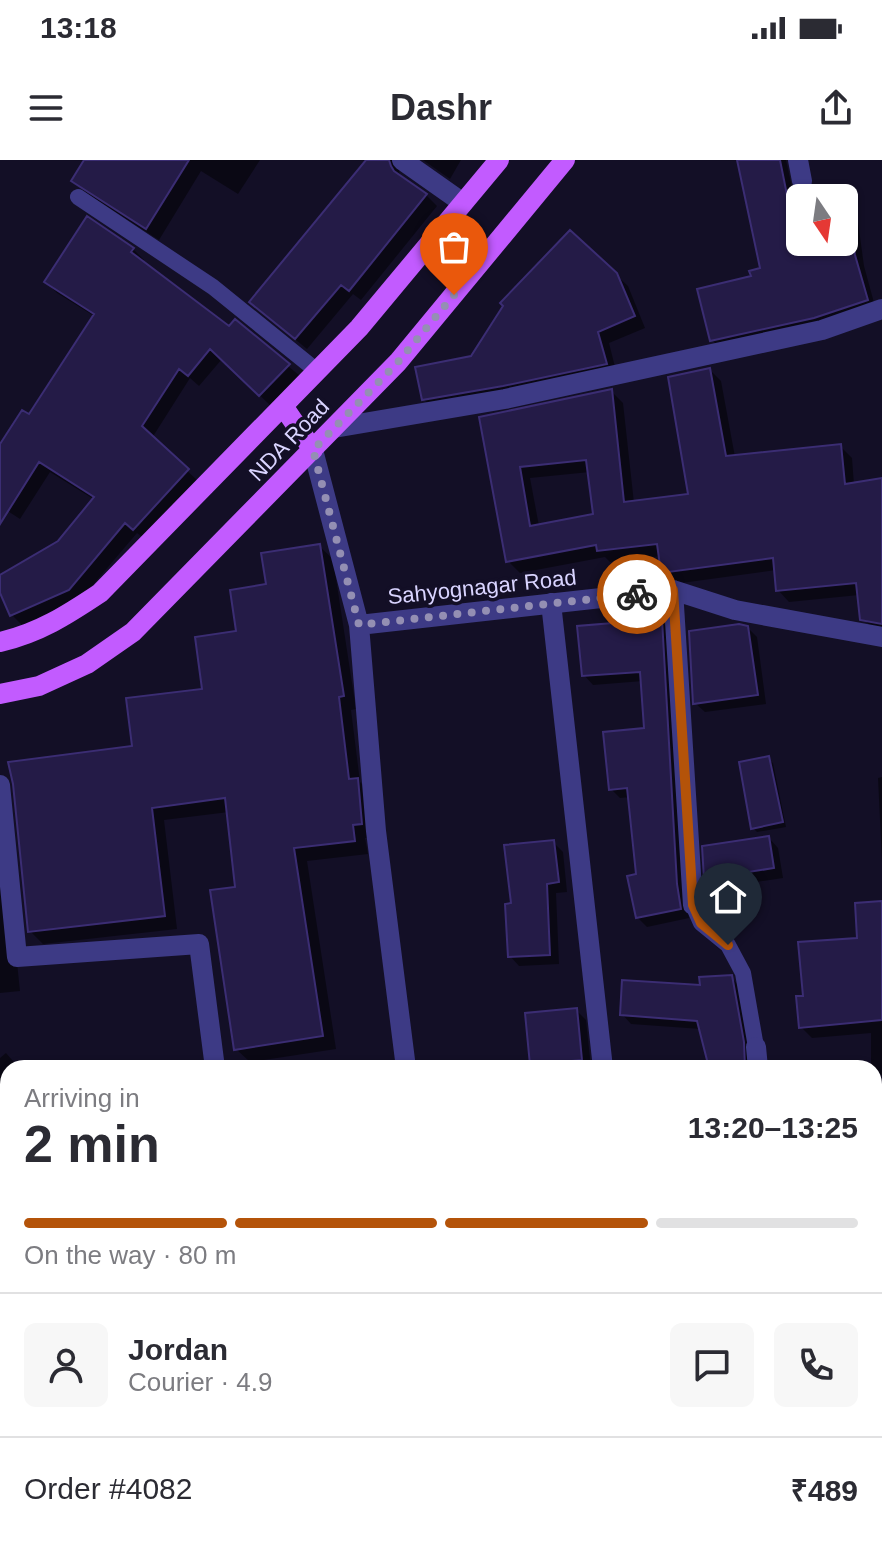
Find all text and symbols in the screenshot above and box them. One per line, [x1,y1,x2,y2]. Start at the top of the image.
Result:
text: 13:18 [40,11,117,44]
icon: menu [24,86,68,130]
icon: share [814,86,858,130]
text: Dashr [390,87,492,128]
north arrow [786,184,858,256]
map controls [786,184,858,256]
pin [420,213,488,295]
icon: bag [432,225,476,269]
street label: NDA Road [244,394,334,486]
courier [597,554,677,634]
street label: Sahyognagar Road [386,565,578,609]
icon: bike [615,572,659,616]
pin [694,863,762,945]
icon: home [706,875,750,919]
text: Arriving in [24,1083,140,1113]
text: 13:20–13:25 [688,1111,858,1144]
text: 2 min [24,1115,160,1173]
text: On the way · 80 m [24,1240,236,1270]
button: person [24,1323,108,1407]
button: chat [670,1323,754,1407]
button: phone [774,1323,858,1407]
text: Jordan [128,1333,228,1366]
text: Courier · 4.9 [128,1367,273,1397]
text: Order #4082 [24,1472,192,1505]
text: ₹489 [791,1474,858,1507]

